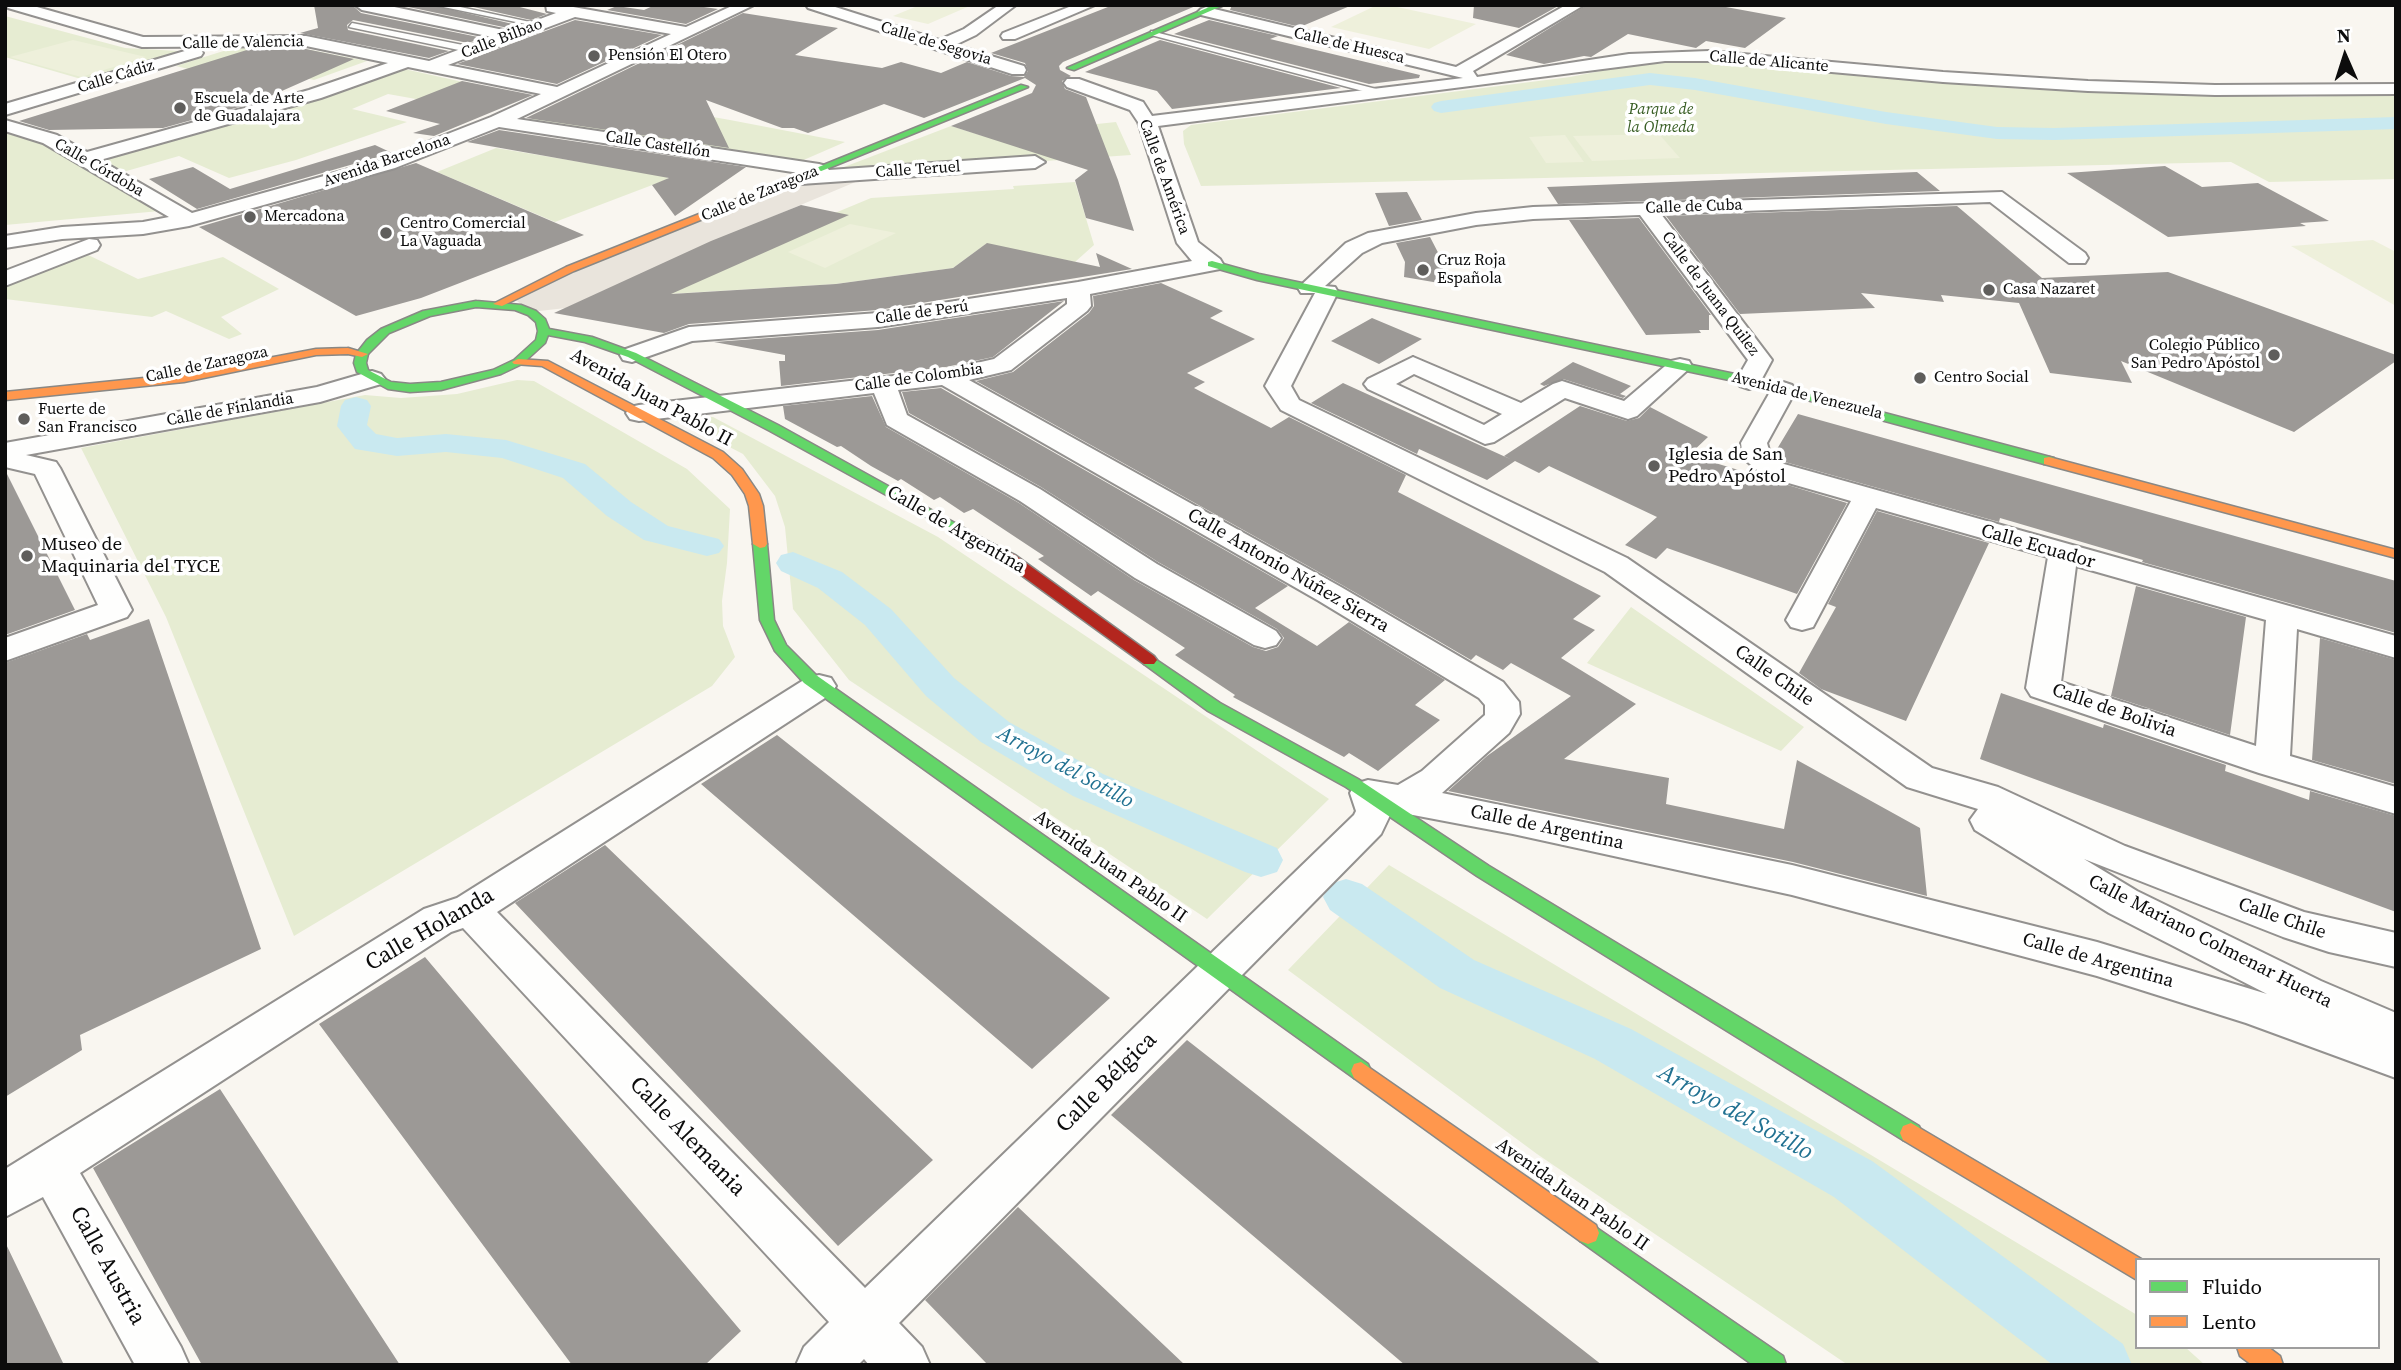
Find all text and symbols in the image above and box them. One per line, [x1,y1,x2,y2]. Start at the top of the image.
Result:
street label: Calle Bilbao [459,15,545,63]
street label: Calle de Segovia [878,18,994,70]
north arrow [2310,21,2380,91]
text: N [2336,22,2351,48]
street label: Calle de Huesca [1292,24,1406,68]
street label: Calle de Valencia [182,32,304,54]
place label: Pensión El Otero [608,46,727,66]
street label: Calle de Alicante [1709,47,1829,77]
marker: Pensión El Otero [586,48,602,64]
street label: Calle Cádiz [75,56,157,98]
place label: Escuela de Arte de Guadalajara [194,89,304,127]
marker: Escuela de Arte de Guadalajara [172,100,188,116]
park label: Parque de la Olmeda [1627,100,1695,138]
street label: Calle de América [1134,117,1194,237]
street label: Calle Castellón [604,127,712,163]
street label: Avenida Barcelona [321,130,453,192]
street label: Calle Córdoba [51,135,147,201]
street label: Calle Teruel [875,157,961,183]
street label: Calle de Zaragoza [699,162,821,226]
street label: Calle de Cuba [1645,196,1743,218]
place label: Mercadona [264,207,345,227]
marker: Mercadona [242,209,258,225]
place label: Centro Comercial La Vaguada [400,214,526,252]
marker: Centro Comercial La Vaguada [378,225,394,241]
street label: Calle de Juana Quilez [1657,228,1763,360]
place label: Cruz Roja Española [1437,251,1506,289]
marker: Cruz Roja Española [1415,262,1431,278]
place label: Casa Nazaret [2003,280,2095,300]
marker: Casa Nazaret [1981,282,1997,298]
street label: Calle de Perú [874,297,970,329]
place label: Colegio Público San Pedro Apóstol [2131,336,2260,374]
street label: Calle de Zaragoza [144,343,270,387]
street label: Avenida Juan Pablo II [566,344,736,452]
marker: Colegio Público San Pedro Apóstol [2266,347,2282,363]
street label: Calle de Colombia [854,359,984,397]
street label: Avenida de Venezuela [1730,368,1884,424]
place label: Centro Social [1934,368,2029,388]
marker: Centro Social [1912,370,1928,386]
street label: Calle de Finlandia [165,389,295,431]
place label: Fuerte de San Francisco [38,400,137,438]
marker: Fuerte de San Francisco [16,411,32,427]
place label: Iglesia de San Pedro Apóstol [1668,444,1786,488]
marker: Iglesia de San Pedro Apóstol [1646,458,1662,474]
street label: Calle de Argentina [883,481,1029,579]
street label: Calle Antonio Núñez Sierra [1183,504,1393,638]
street label: Calle Ecuador [1978,520,2098,574]
place label: Museo de Maquinaria del TYCE [41,534,220,578]
marker: Museo de Maquinaria del TYCE [19,548,35,564]
street label: Calle Chile [1730,640,1818,712]
street label: Calle de Bolivia [2049,679,2179,743]
water label: Arroyo del Sotillo [992,721,1138,815]
street label: Calle de Argentina [1468,801,1626,855]
street label: Avenida Juan Pablo II [1029,806,1191,928]
street label: Calle Mariano Colmenar Huerta [2084,870,2336,1014]
street label: Calle Holanda [361,882,499,978]
street label: Calle Chile [2235,893,2329,945]
street label: Calle de Argentina [2020,929,2176,993]
street label: Calle Bélgica [1051,1027,1163,1139]
water label: Arroyo del Sotillo [1653,1059,1817,1167]
street label: Calle Alemania [623,1071,751,1203]
street label: Avenida Juan Pablo II [1491,1134,1653,1256]
street label: Calle Austria [63,1202,151,1330]
legend [2135,1258,2380,1349]
text: Fluido [2202,1272,2262,1301]
text: Lento [2202,1307,2256,1336]

